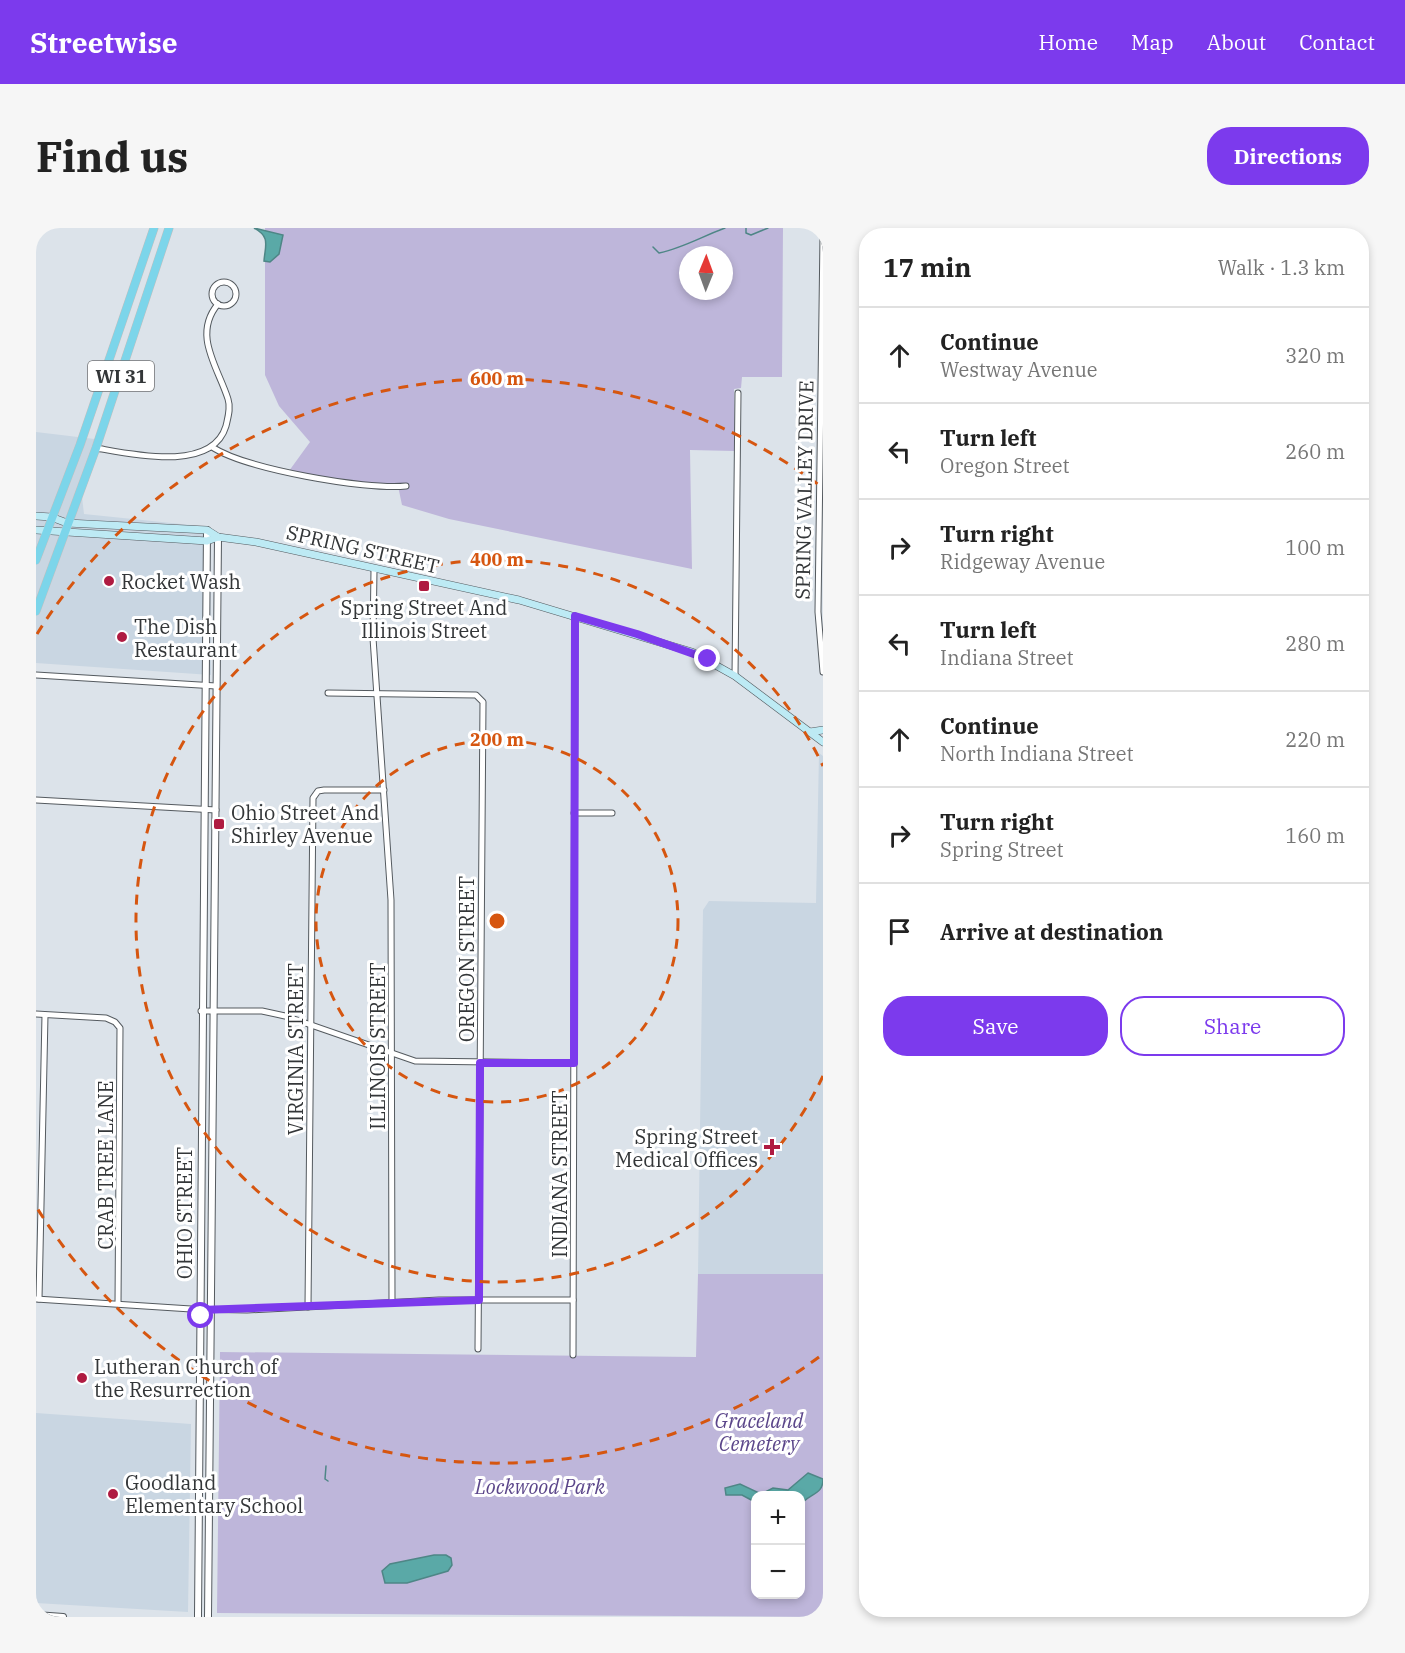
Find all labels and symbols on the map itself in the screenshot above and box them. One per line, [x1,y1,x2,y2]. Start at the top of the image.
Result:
north arrow [679,246,733,300]
road number: WI 31 [88,361,154,391]
text: 600 m [470,367,525,390]
street label: SPRING VALLEY DRIVE [789,380,819,600]
street label: SPRING STREET [284,518,442,580]
text: 400 m [470,548,525,571]
place label: Rocket Wash [121,568,241,595]
marker: Rocket Wash [102,574,116,588]
marker: Spring Street And Illinois Street [417,579,431,593]
place label: Spring Street And Illinois Street [341,594,507,644]
place label: The Dish Restaurant [134,613,237,663]
marker: The Dish Restaurant [115,630,129,644]
route end [694,645,720,671]
text: 200 m [470,728,525,751]
place label: Ohio Street And Shirley Avenue [231,799,380,849]
marker: Ohio Street And Shirley Avenue [212,817,226,831]
street label: OREGON STREET [453,876,480,1042]
centre of rings [487,911,507,931]
street label: ILLINOIS STREET [364,962,391,1130]
street label: VIRGINIA STREET [282,963,309,1135]
street label: CRAB TREE LANE [92,1080,119,1250]
street label: INDIANA STREET [546,1090,573,1258]
place label: Spring Street Medical Offices [615,1123,758,1173]
marker: Spring Street Medical Offices [763,1138,781,1156]
street label: OHIO STREET [171,1147,198,1279]
route start [187,1302,213,1328]
place label: Lutheran Church of the Resurrection [94,1353,279,1403]
marker: Lutheran Church of the Resurrection [75,1371,89,1385]
park label: Graceland Cemetery [715,1407,805,1457]
place label: Goodland Elementary School [125,1469,303,1519]
park label: Lockwood Park [474,1473,605,1500]
marker: Goodland Elementary School [106,1487,120,1501]

